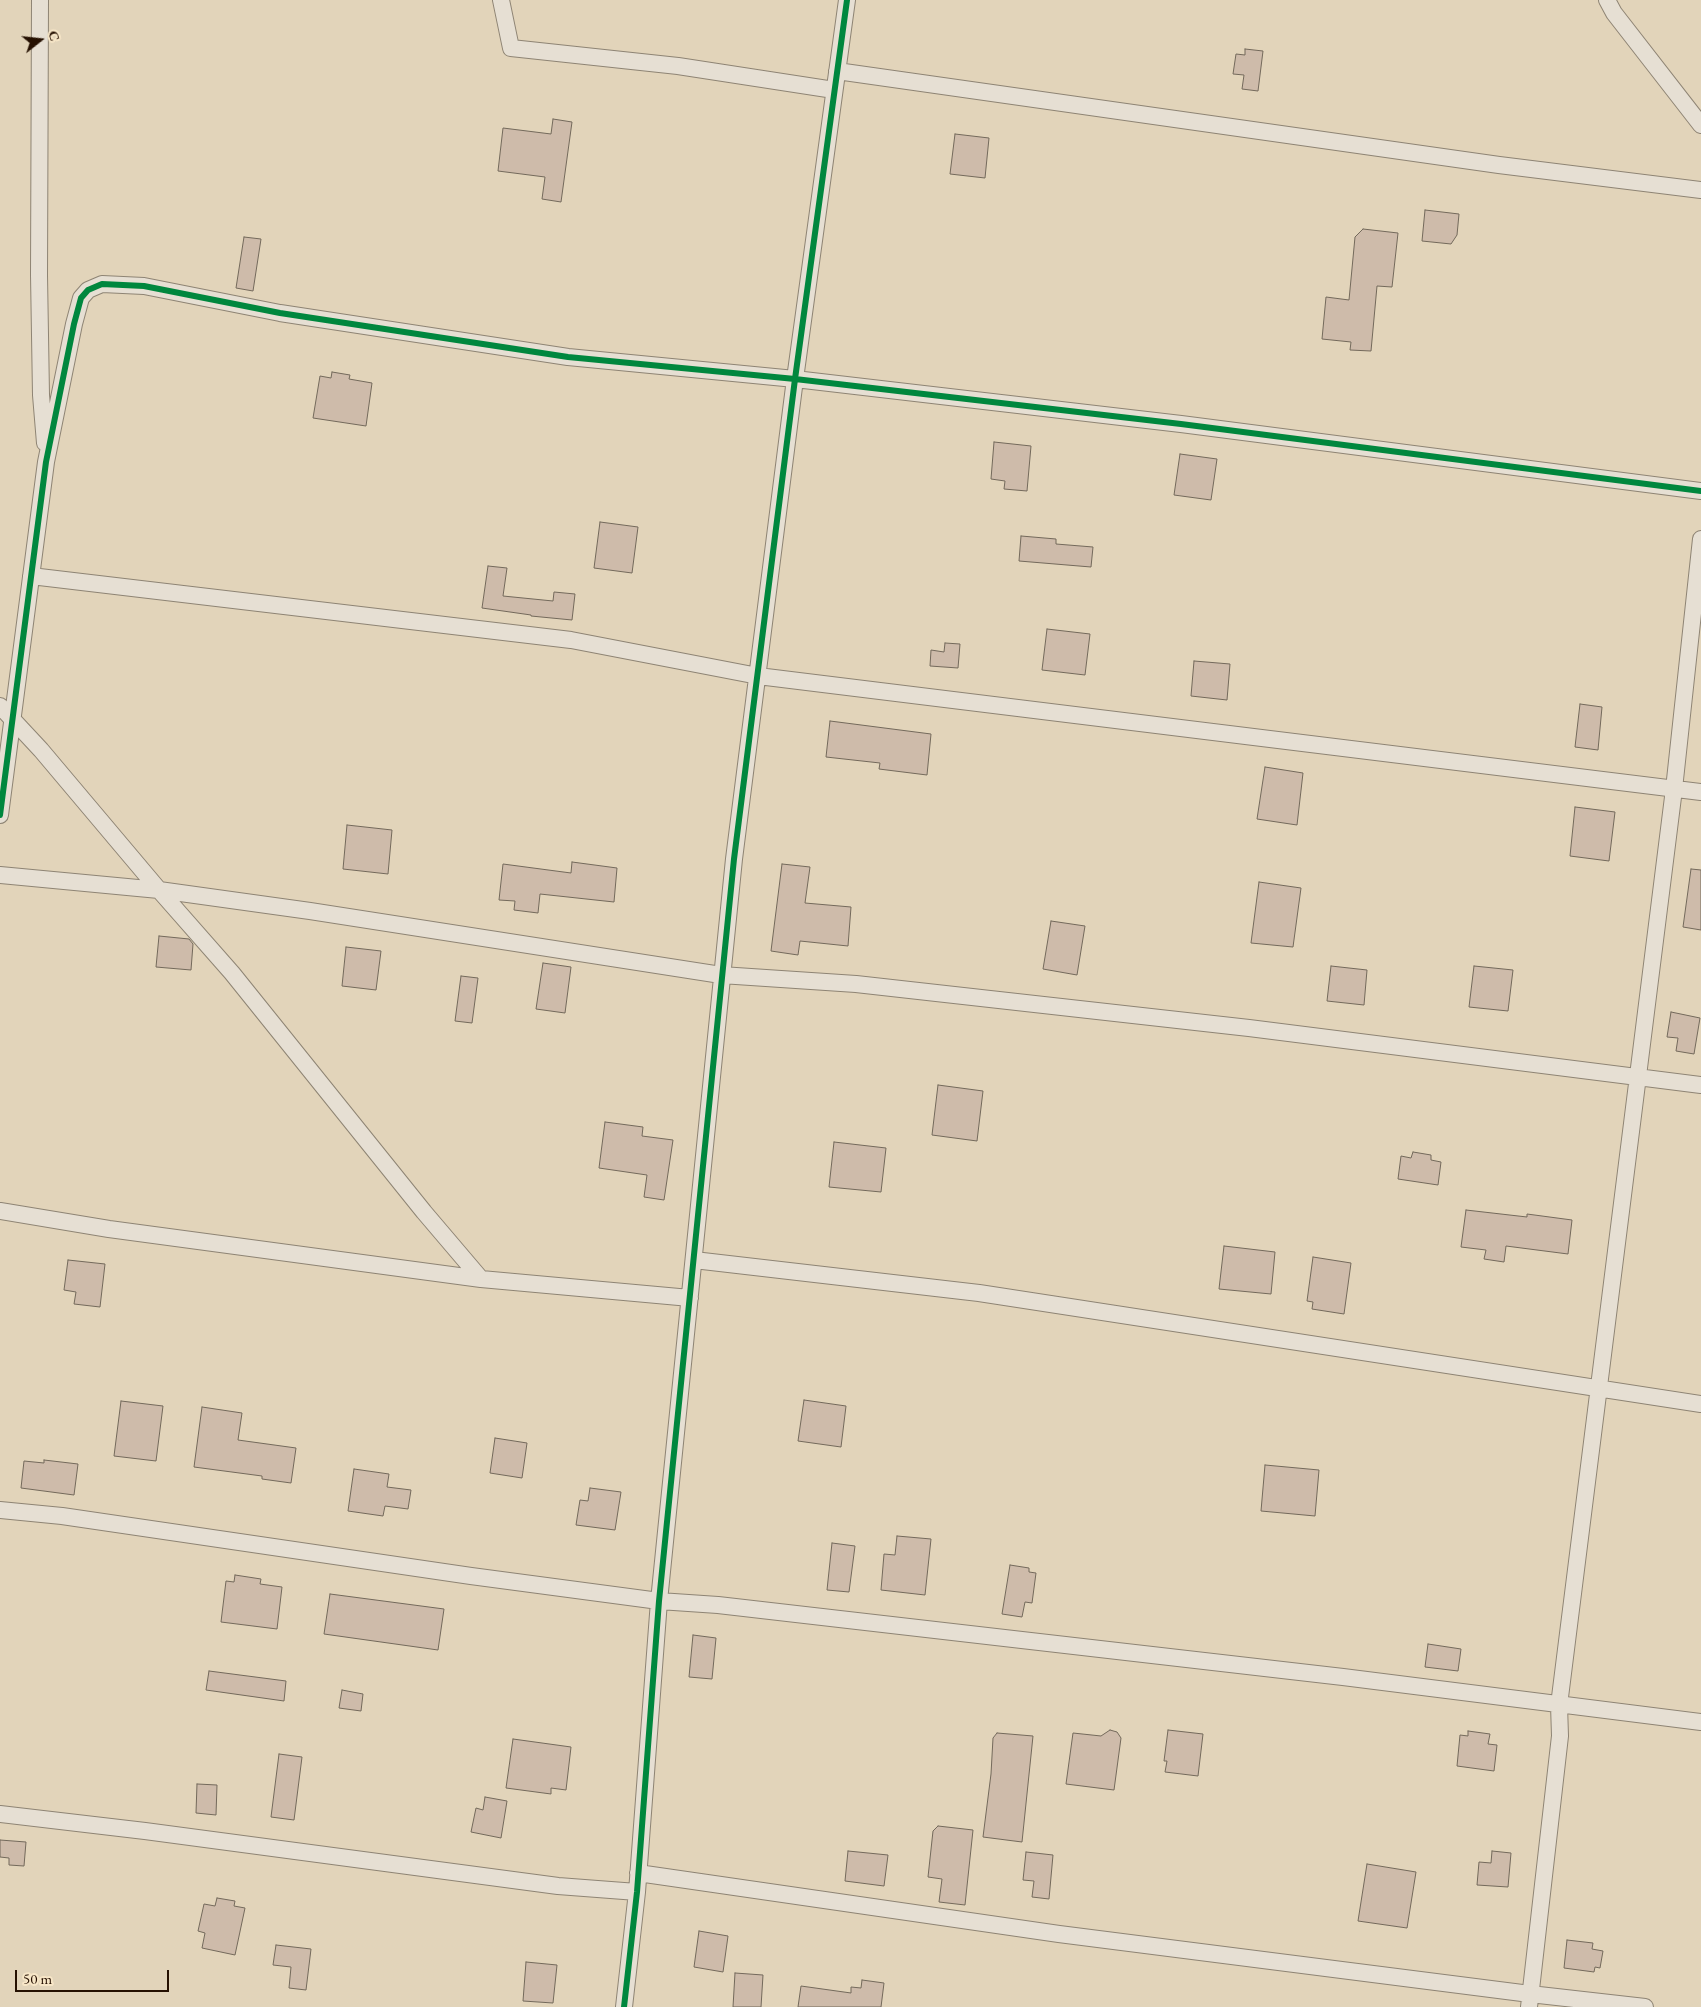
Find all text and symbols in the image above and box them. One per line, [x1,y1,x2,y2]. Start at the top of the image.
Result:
north arrow [15,15,65,65]
text: С [44,29,64,43]
scale bar [18,1960,171,1992]
text: 50 m [23,1969,52,1988]

